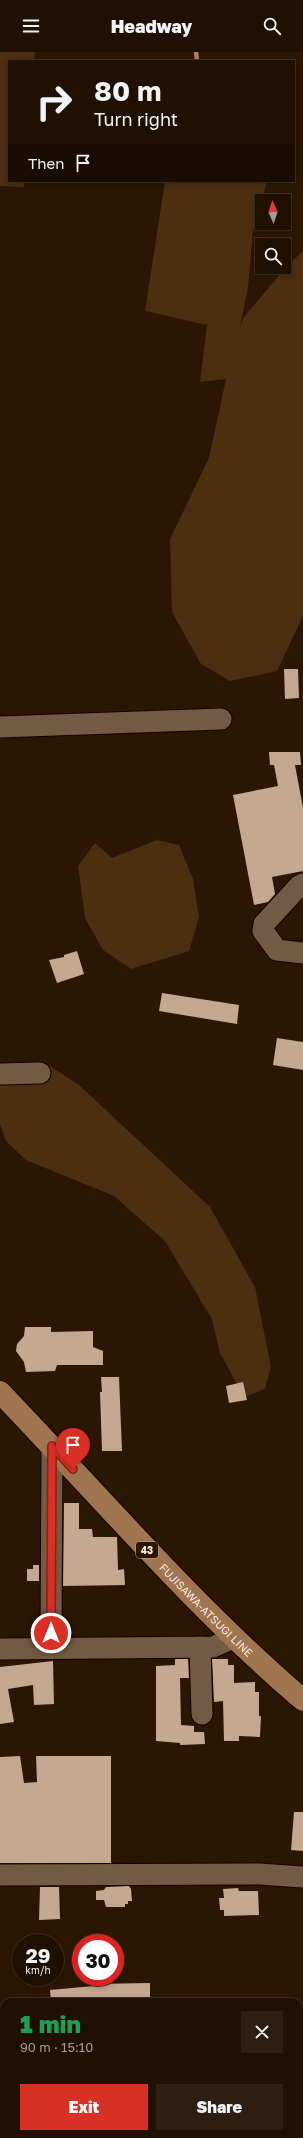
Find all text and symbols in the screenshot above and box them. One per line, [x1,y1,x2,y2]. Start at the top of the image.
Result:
icon: menu [20,15,42,37]
text: Headway [111,15,192,37]
icon: search [261,15,283,37]
text: 80 m [94,74,162,107]
icon: right [28,76,80,128]
text: Turn right [94,108,178,130]
icon: arrive [72,152,94,174]
text: Then [28,154,64,172]
north arrow [255,194,291,230]
map controls [255,194,291,274]
button: search [255,238,291,274]
pin [56,1428,90,1469]
icon: arrive [62,1434,84,1456]
road number: 43 [136,1542,158,1558]
street label: FUJISAWA-ATSUGI LINE [157,1560,256,1659]
position arrow [30,1612,72,1654]
speed limit sign: 30 [72,1934,124,1986]
text: 29 [26,1943,50,1967]
text: km/h [25,1964,51,1976]
text: 1 min [20,2009,81,2038]
button: close [241,2011,283,2053]
text: 90 m · 15:10 [20,2039,93,2055]
button: Exit [20,2084,148,2130]
button: Share [156,2084,283,2130]

